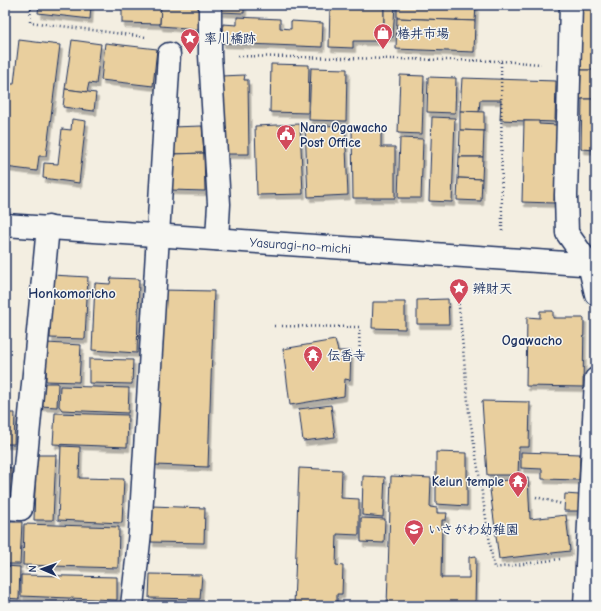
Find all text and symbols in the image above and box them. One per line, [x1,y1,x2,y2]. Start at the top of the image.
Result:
shop icon: 椿井市場 [372,22,394,50]
place label: 椿井市場 [397,26,449,41]
place icon: 率川橋跡 [179,27,201,55]
place label: 率川橋跡 [204,31,256,46]
place label: Nara Ogawacho Post Office [300,120,388,150]
public building icon: Nara Ogawacho Post Office [275,123,297,151]
street label: Yasuragi-no-michi [249,235,352,256]
place icon: 辨財天 [448,277,470,305]
place label: 辨財天 [473,281,512,296]
district label: Honkomoricho [28,285,116,302]
district label: Ogawacho [502,332,562,349]
temple icon: 伝香寺 [302,344,324,372]
place label: 伝香寺 [327,348,366,363]
temple icon: Keiun temple [507,470,529,498]
place label: Keiun temple [432,474,505,489]
school or university icon: いさがわ幼稚園 [403,518,425,546]
place label: いさがわ幼稚園 [428,522,519,537]
north arrow [22,549,62,589]
text: N [26,565,39,572]

